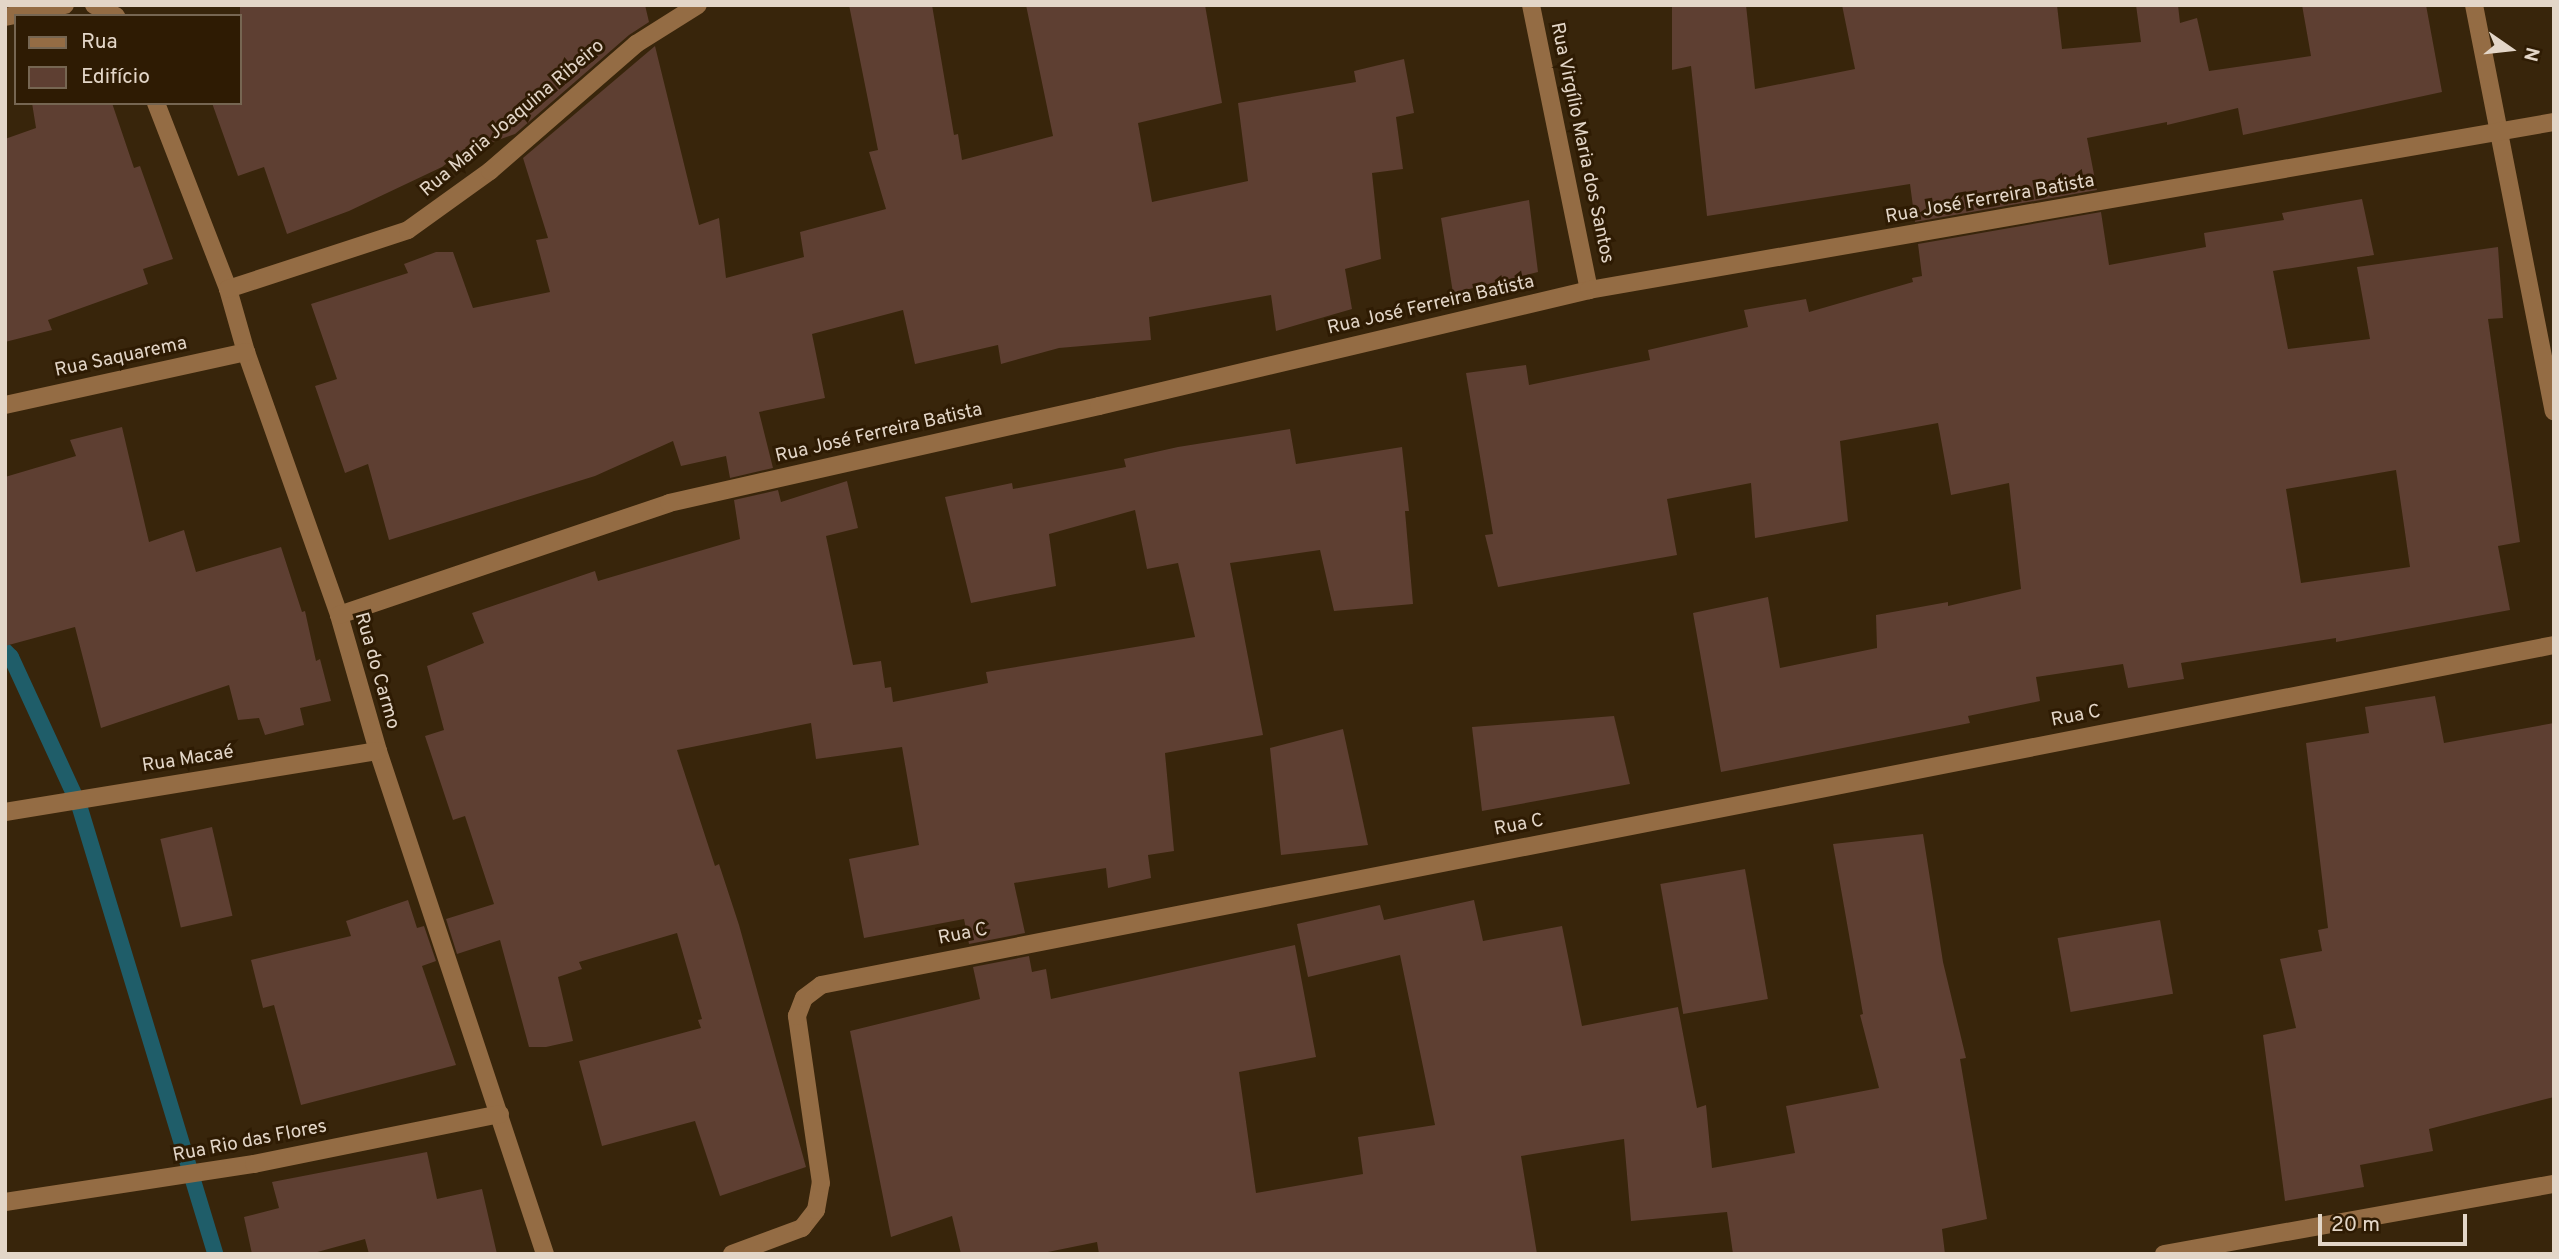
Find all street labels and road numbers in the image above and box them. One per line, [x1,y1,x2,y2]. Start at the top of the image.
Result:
street label: Rua Virgílio Maria dos Santos [1544,20,1618,266]
street label: Rua Maria Joaquina Ribeiro [416,35,610,203]
street label: Rua José Ferreira Batista [1884,170,2096,230]
street label: Rua José Ferreira Batista [1325,271,1537,341]
street label: Rua Saquarema [53,333,189,383]
street label: Rua José Ferreira Batista [773,399,985,469]
street label: Rua do Carmo [348,610,404,732]
street label: Rua C [2049,701,2103,733]
street label: Rua Macaé [141,742,235,778]
street label: Rua C [1492,810,1546,842]
street label: Rua C [936,919,990,951]
street label: Rua Rio das Flores [171,1116,329,1168]

